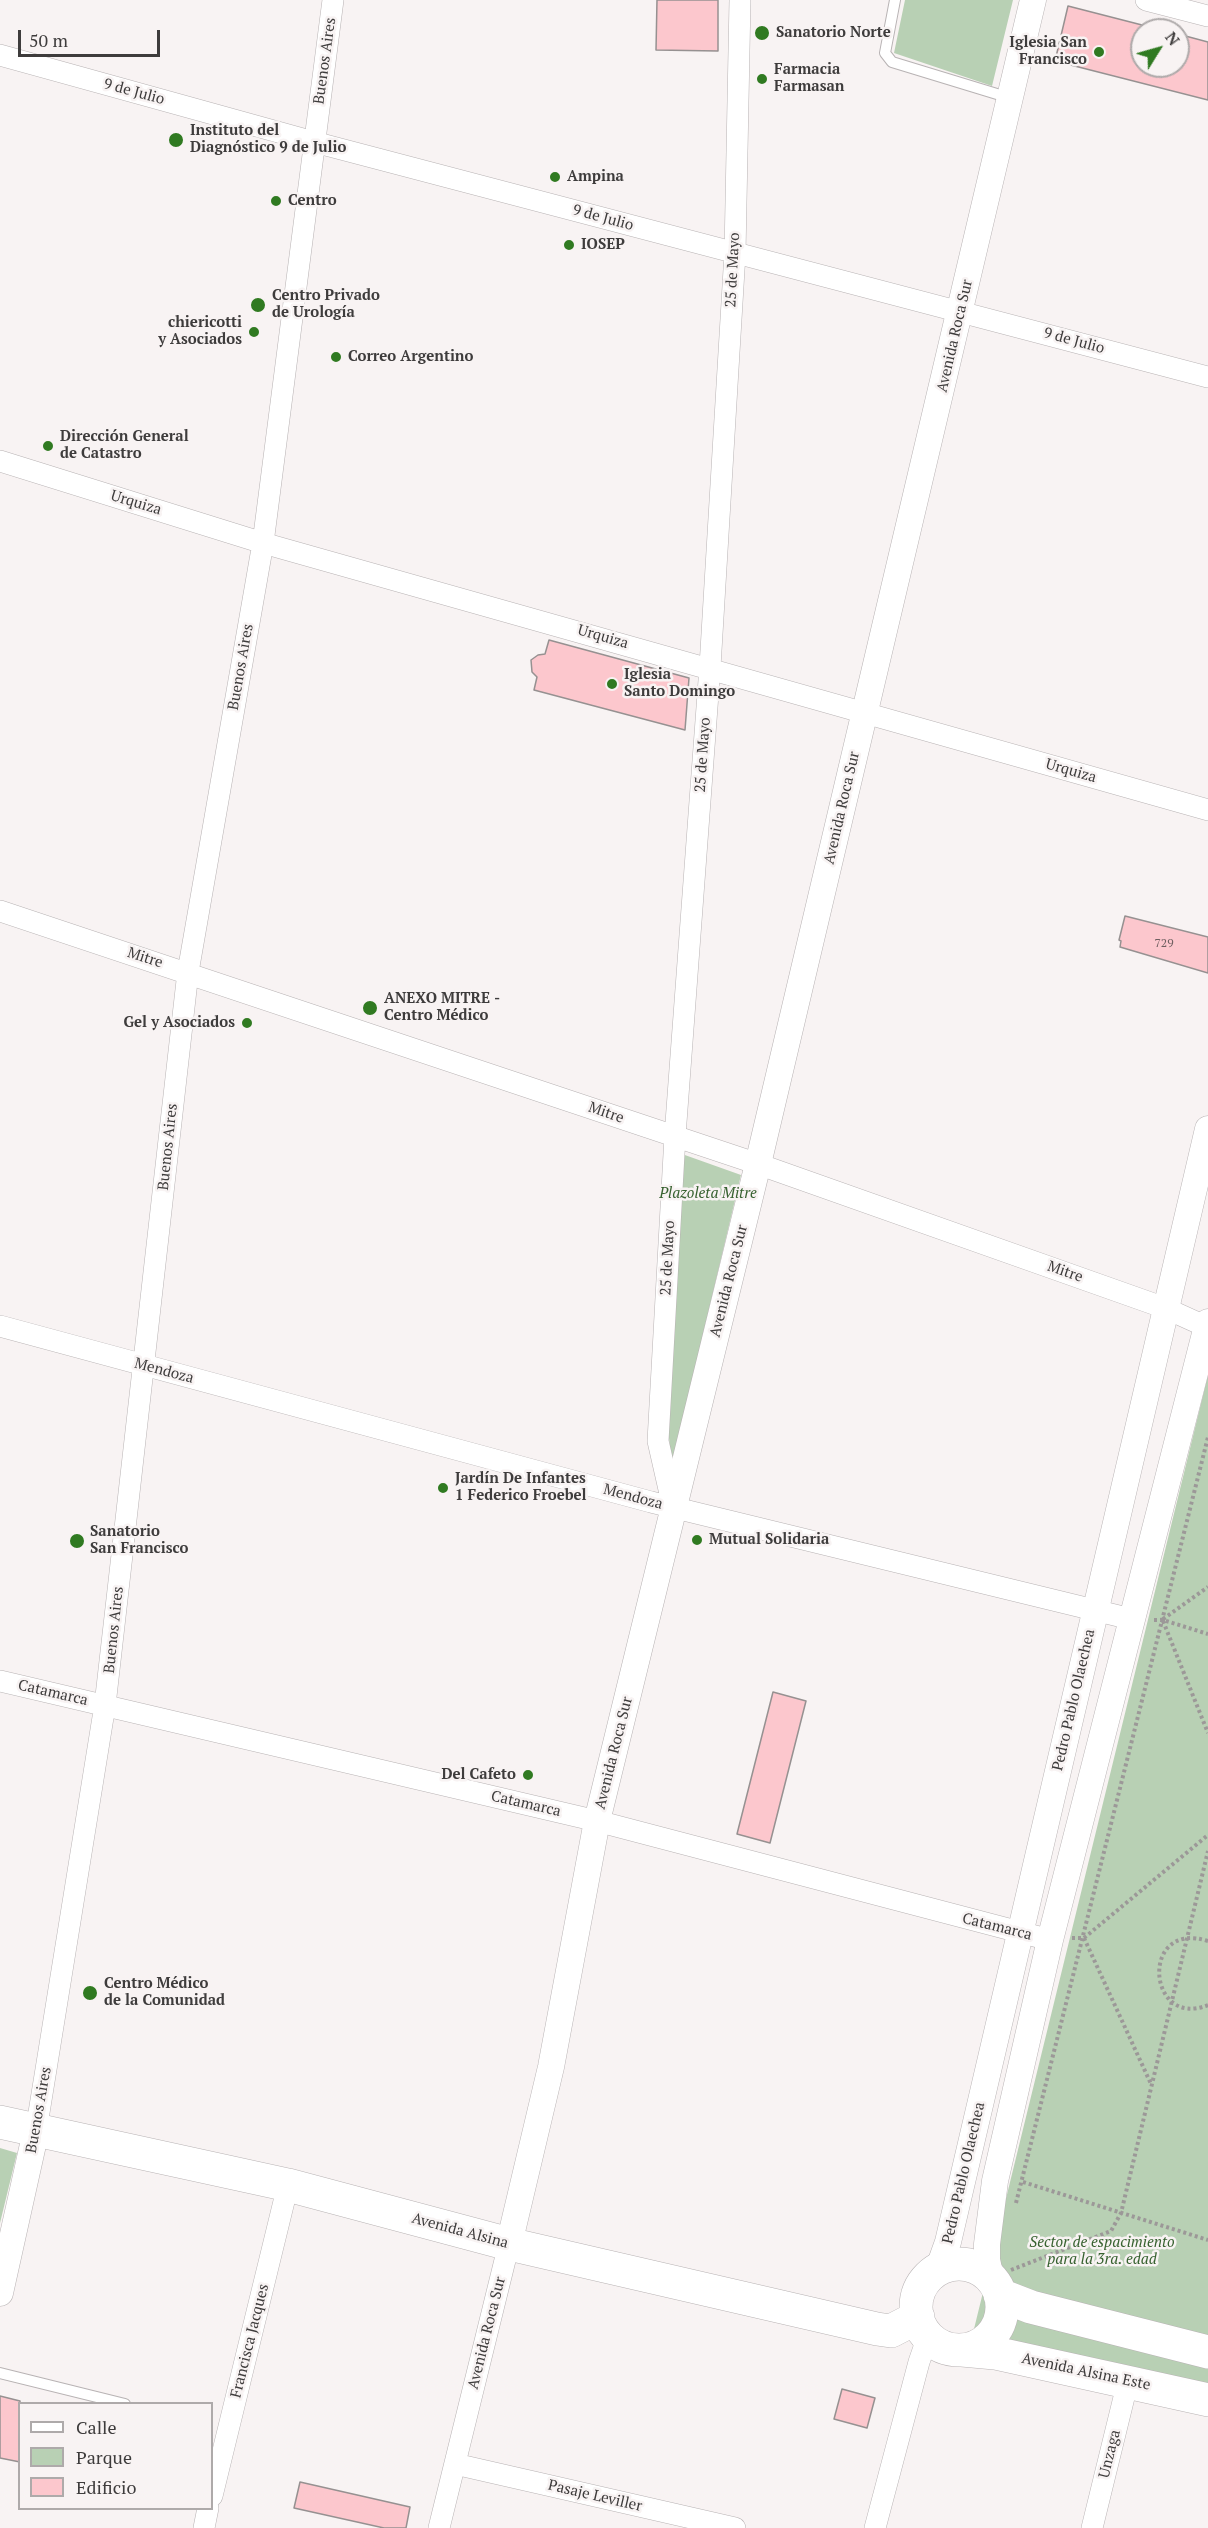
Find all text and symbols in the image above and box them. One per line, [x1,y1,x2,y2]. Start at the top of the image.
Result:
street label: Buenos Aires [310,17,340,105]
scale bar [21,18,164,56]
north arrow [1130,18,1190,78]
marker: Sanatorio Norte [753,24,771,42]
place label: Sanatorio Norte [776,24,891,42]
text: N [1160,27,1185,50]
text: 50 m [29,28,68,52]
place label: Iglesia San Francisco [1009,34,1087,69]
marker: Iglesia San Francisco [1092,45,1106,59]
place label: Farmacia Farmasan [774,61,844,96]
marker: Farmacia Farmasan [755,72,769,86]
street label: 9 de Julio [102,75,166,109]
place label: Instituto del Diagnóstico 9 de Julio [190,122,346,157]
marker: Instituto del Diagnóstico 9 de Julio [167,131,185,149]
place label: Ampina [567,168,624,186]
marker: Ampina [548,170,562,184]
place label: Centro [288,192,337,210]
marker: Centro [269,194,283,208]
street label: 9 de Julio [571,201,635,235]
street label: 25 de Mayo [722,232,744,308]
place label: IOSEP [581,236,625,254]
marker: IOSEP [562,238,576,252]
street label: Avenida Roca Sur [933,278,977,394]
place label: Centro Privado de Urología [272,287,380,322]
marker: Centro Privado de Urología [249,296,267,314]
place label: chiericotti y Asociados [158,314,242,349]
street label: 9 de Julio [1042,324,1106,358]
marker: chiericotti y Asociados [247,325,261,339]
place label: Correo Argentino [348,348,473,366]
marker: Correo Argentino [329,350,343,364]
place label: Dirección General de Catastro [60,428,189,463]
marker: Dirección General de Catastro [41,439,55,453]
street label: Urquiza [108,487,164,519]
street label: Urquiza [575,621,631,653]
street label: Buenos Aires [225,622,257,712]
place label: Iglesia Santo Domingo [624,666,735,701]
marker: Iglesia Santo Domingo [605,677,619,691]
street label: 25 de Mayo [691,717,715,793]
street label: Avenida Roca Sur [820,750,864,866]
street label: Urquiza [1043,755,1099,787]
house number: 729 [1154,937,1174,951]
street label: Mitre [125,944,165,972]
place label: ANEXO MITRE - Centro Médico [384,990,500,1025]
marker: ANEXO MITRE - Centro Médico [361,999,379,1017]
place label: Gel y Asociados [123,1014,235,1032]
marker: Gel y Asociados [240,1016,254,1030]
street label: Mitre [586,1099,626,1127]
street label: Buenos Aires [154,1103,182,1191]
park label: Plazoleta Mitre [659,1185,757,1203]
street label: 25 de Mayo [657,1220,679,1296]
street label: Avenida Roca Sur [706,1223,752,1339]
street label: Mitre [1045,1258,1085,1286]
street label: Mendoza [132,1354,196,1388]
place label: Jardín De Infantes 1 Federico Froebel [455,1470,587,1505]
street label: Mendoza [601,1480,665,1514]
marker: Jardín De Infantes 1 Federico Froebel [436,1481,450,1495]
place label: Sanatorio San Francisco [90,1523,189,1558]
place label: Mutual Solidaria [709,1531,829,1549]
marker: Sanatorio San Francisco [68,1532,86,1550]
marker: Mutual Solidaria [690,1533,704,1547]
street label: Buenos Aires [100,1586,128,1674]
street label: Pedro Pablo Olaechea [1049,1627,1099,1773]
street label: Catamarca [16,1676,90,1710]
street label: Avenida Roca Sur [591,1695,637,1811]
place label: Del Cafeto [441,1766,516,1784]
marker: Del Cafeto [521,1768,535,1782]
street label: Catamarca [489,1787,563,1821]
street label: Catamarca [960,1910,1034,1944]
place label: Centro Médico de la Comunidad [104,1975,225,2010]
marker: Centro Médico de la Comunidad [81,1984,99,2002]
street label: Buenos Aires [23,2065,55,2155]
street label: Pedro Pablo Olaechea [939,2100,989,2246]
street label: Avenida Alsina [410,2209,510,2253]
park label: Sector de espacimiento para la 3ra. edad [1029,2234,1175,2269]
street label: Avenida Roca Sur [464,2275,510,2391]
street label: Francisca Jacques [227,2282,273,2400]
street label: Avenida Alsina Este [1020,2350,1152,2394]
legend [18,2402,213,2510]
text: Calle [76,2415,117,2439]
street label: Unzaga [1095,2428,1125,2480]
text: Parque [76,2445,132,2469]
text: Edificio [76,2475,136,2499]
street label: Pasaje Leviller [546,2476,644,2516]

